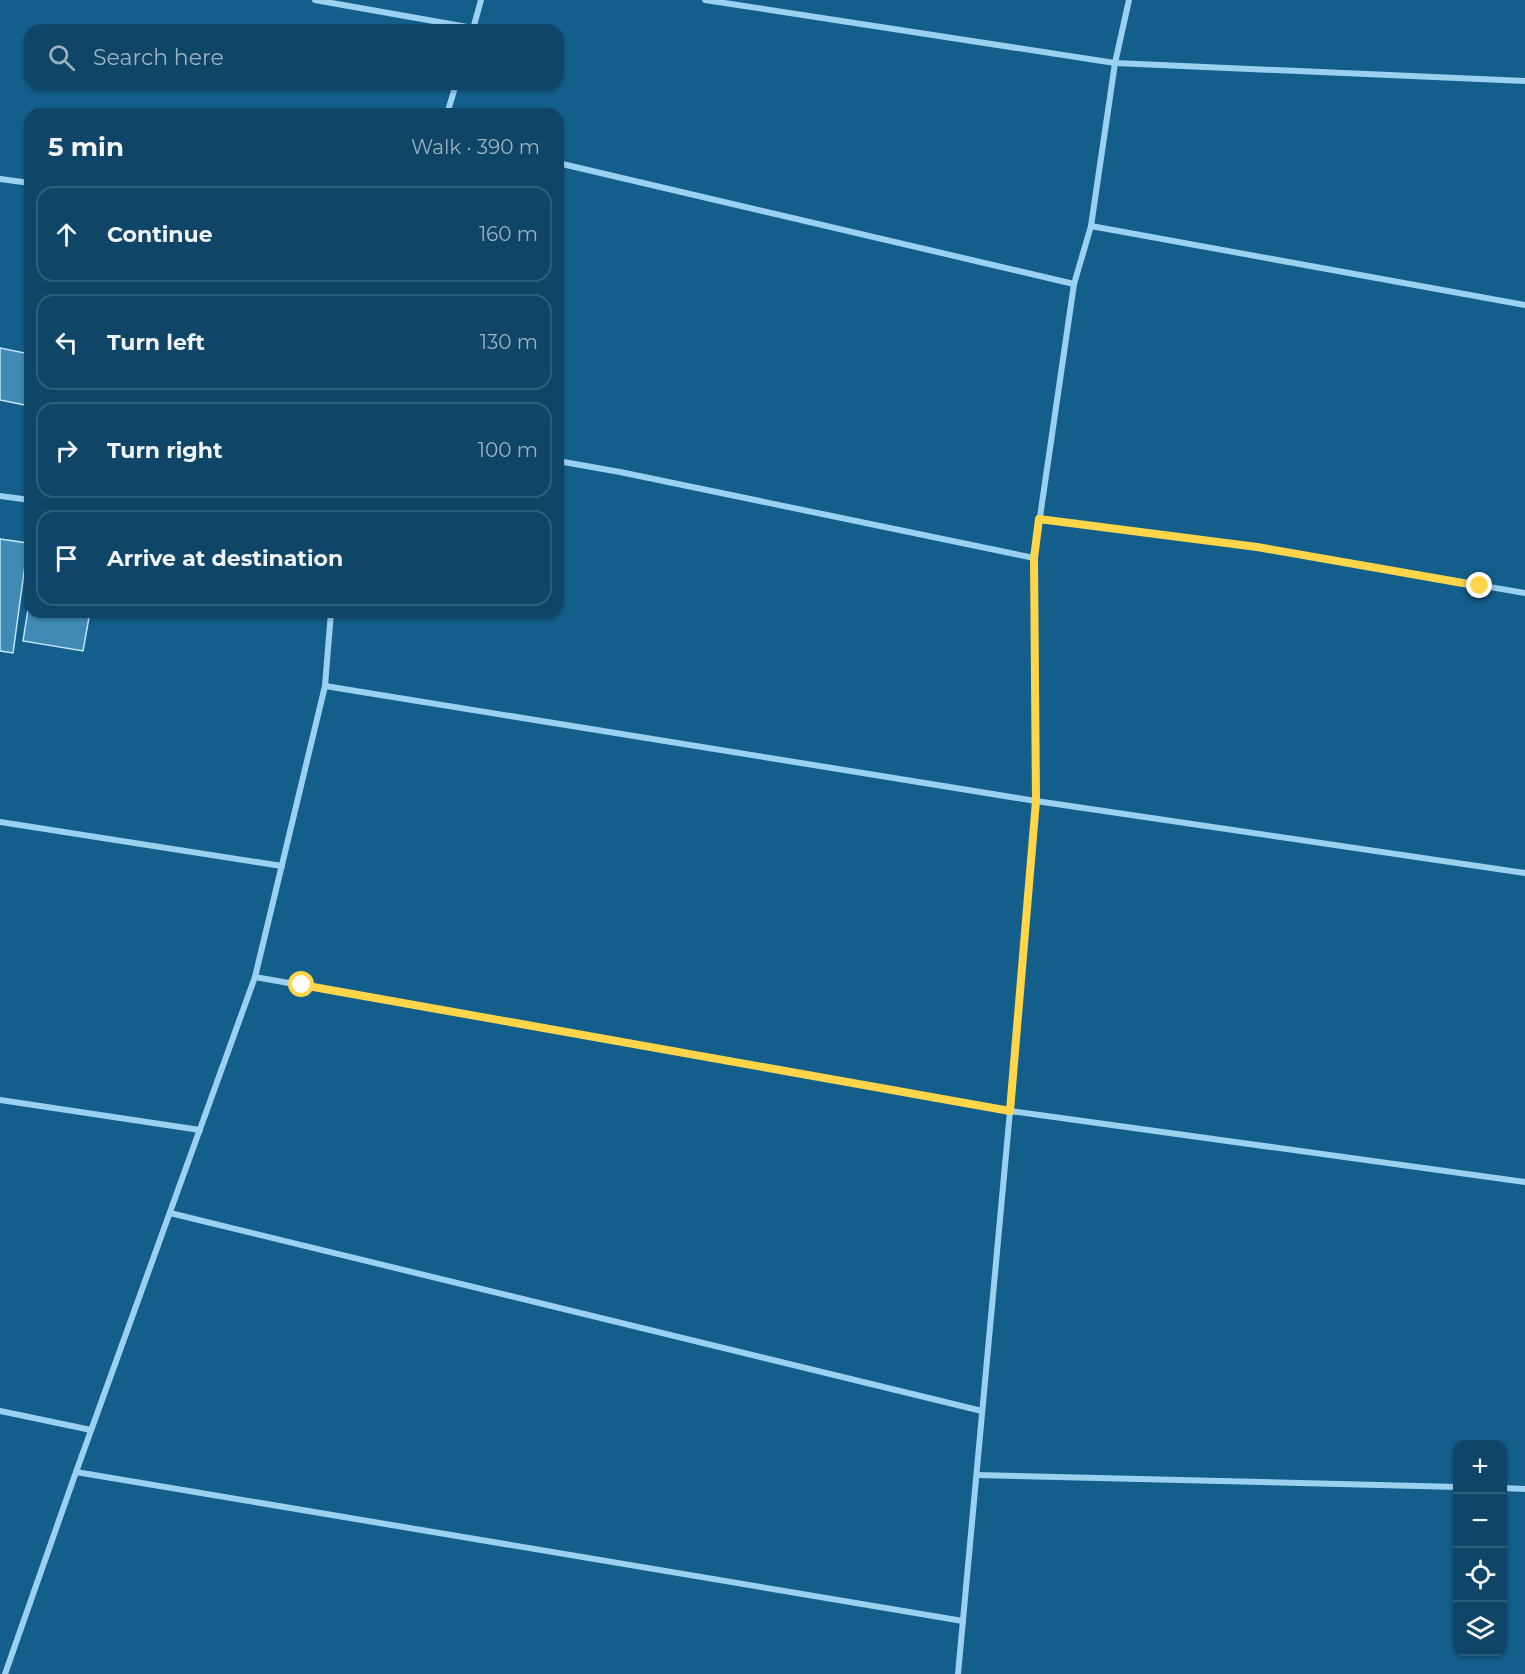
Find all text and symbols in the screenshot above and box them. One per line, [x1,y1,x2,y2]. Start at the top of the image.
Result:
search box [24,24,564,90]
icon: search [45,41,78,74]
text: Search here [93,44,224,71]
text: 5 min [48,131,124,163]
text: Walk · 390 m [411,135,540,159]
icon: ahead [50,218,83,251]
text: Continue [107,221,213,248]
text: 160 m [479,222,538,246]
icon: left [50,326,83,359]
text: Turn left [107,329,205,356]
text: 130 m [480,330,538,354]
icon: right [50,434,83,467]
text: Turn right [107,437,222,464]
text: 100 m [478,438,538,462]
icon: arrive [50,542,83,575]
text: Arrive at destination [107,545,343,572]
route end [1466,572,1492,598]
route start [288,971,314,997]
map controls [1453,1440,1507,1656]
button: + [1453,1440,1507,1494]
button: − [1453,1494,1507,1548]
button: locate [1453,1548,1507,1602]
button: layers [1453,1602,1507,1656]

